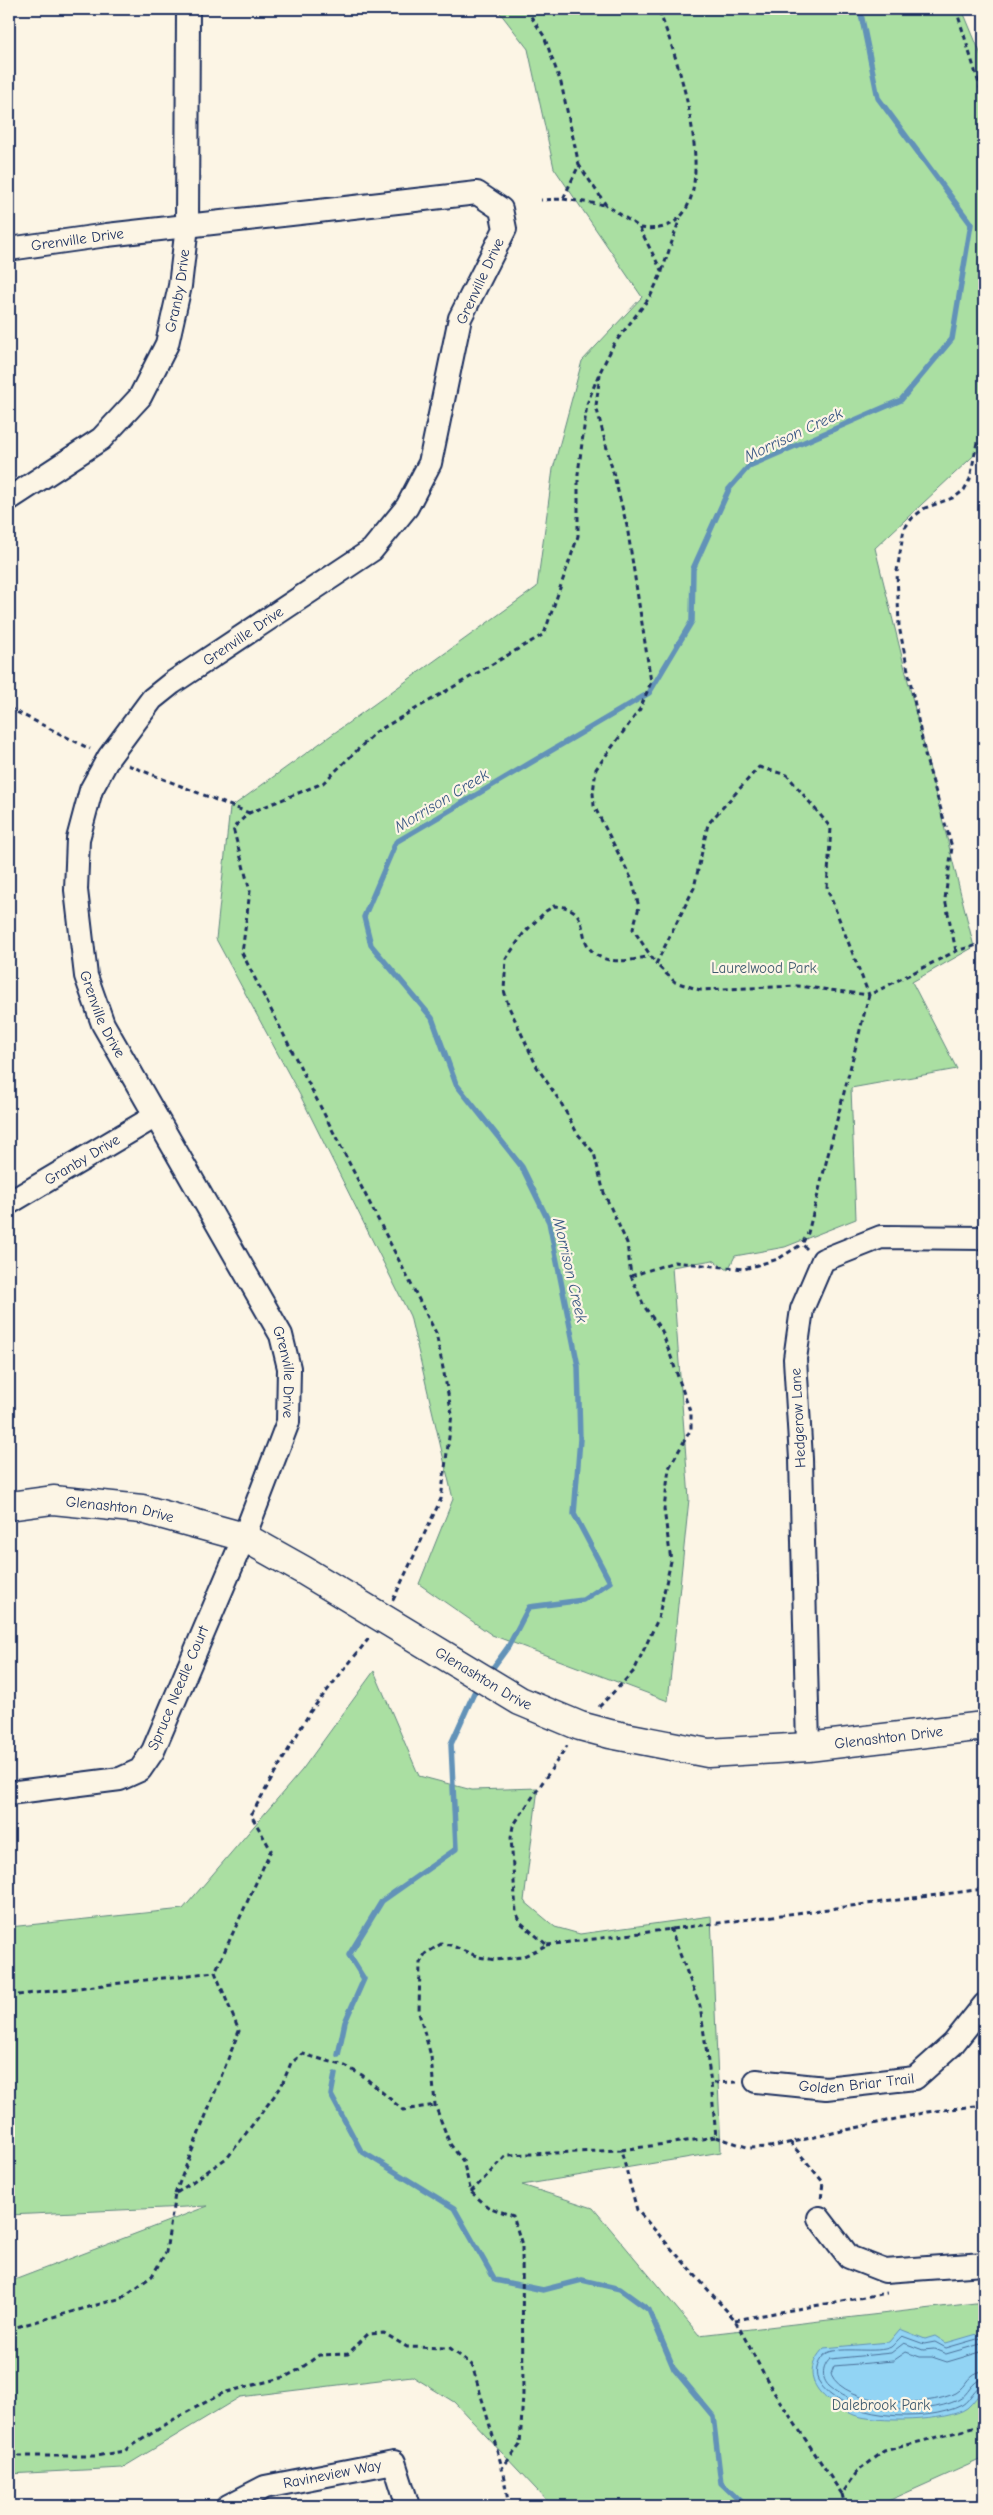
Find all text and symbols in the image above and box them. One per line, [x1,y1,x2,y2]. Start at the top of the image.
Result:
street label: Grenville Drive [30,224,125,255]
street label: Grenville Drive [452,234,508,327]
street label: Granby Drive [161,248,193,334]
water label: Morrison Creek [740,404,846,466]
street label: Grenville Drive [199,602,287,670]
water label: Morrison Creek [390,765,492,837]
park label: Laurelwood Park [711,959,817,977]
street label: Grenville Drive [76,968,130,1061]
street label: Granby Drive [41,1130,123,1189]
water label: Morrison Creek [549,1215,591,1325]
street label: Grenville Drive [269,1322,298,1419]
street label: Hedgerow Lane [786,1367,810,1468]
street label: Glenashton Drive [65,1492,176,1526]
street label: Spruce Needle Court [144,1622,213,1753]
street label: Glenashton Drive [432,1643,535,1714]
street label: Glenashton Drive [833,1722,944,1753]
street label: Golden Briar Trail [798,2069,915,2097]
park label: Dalebrook Park [832,2396,931,2414]
street label: Ravineview Way [282,2456,383,2492]

